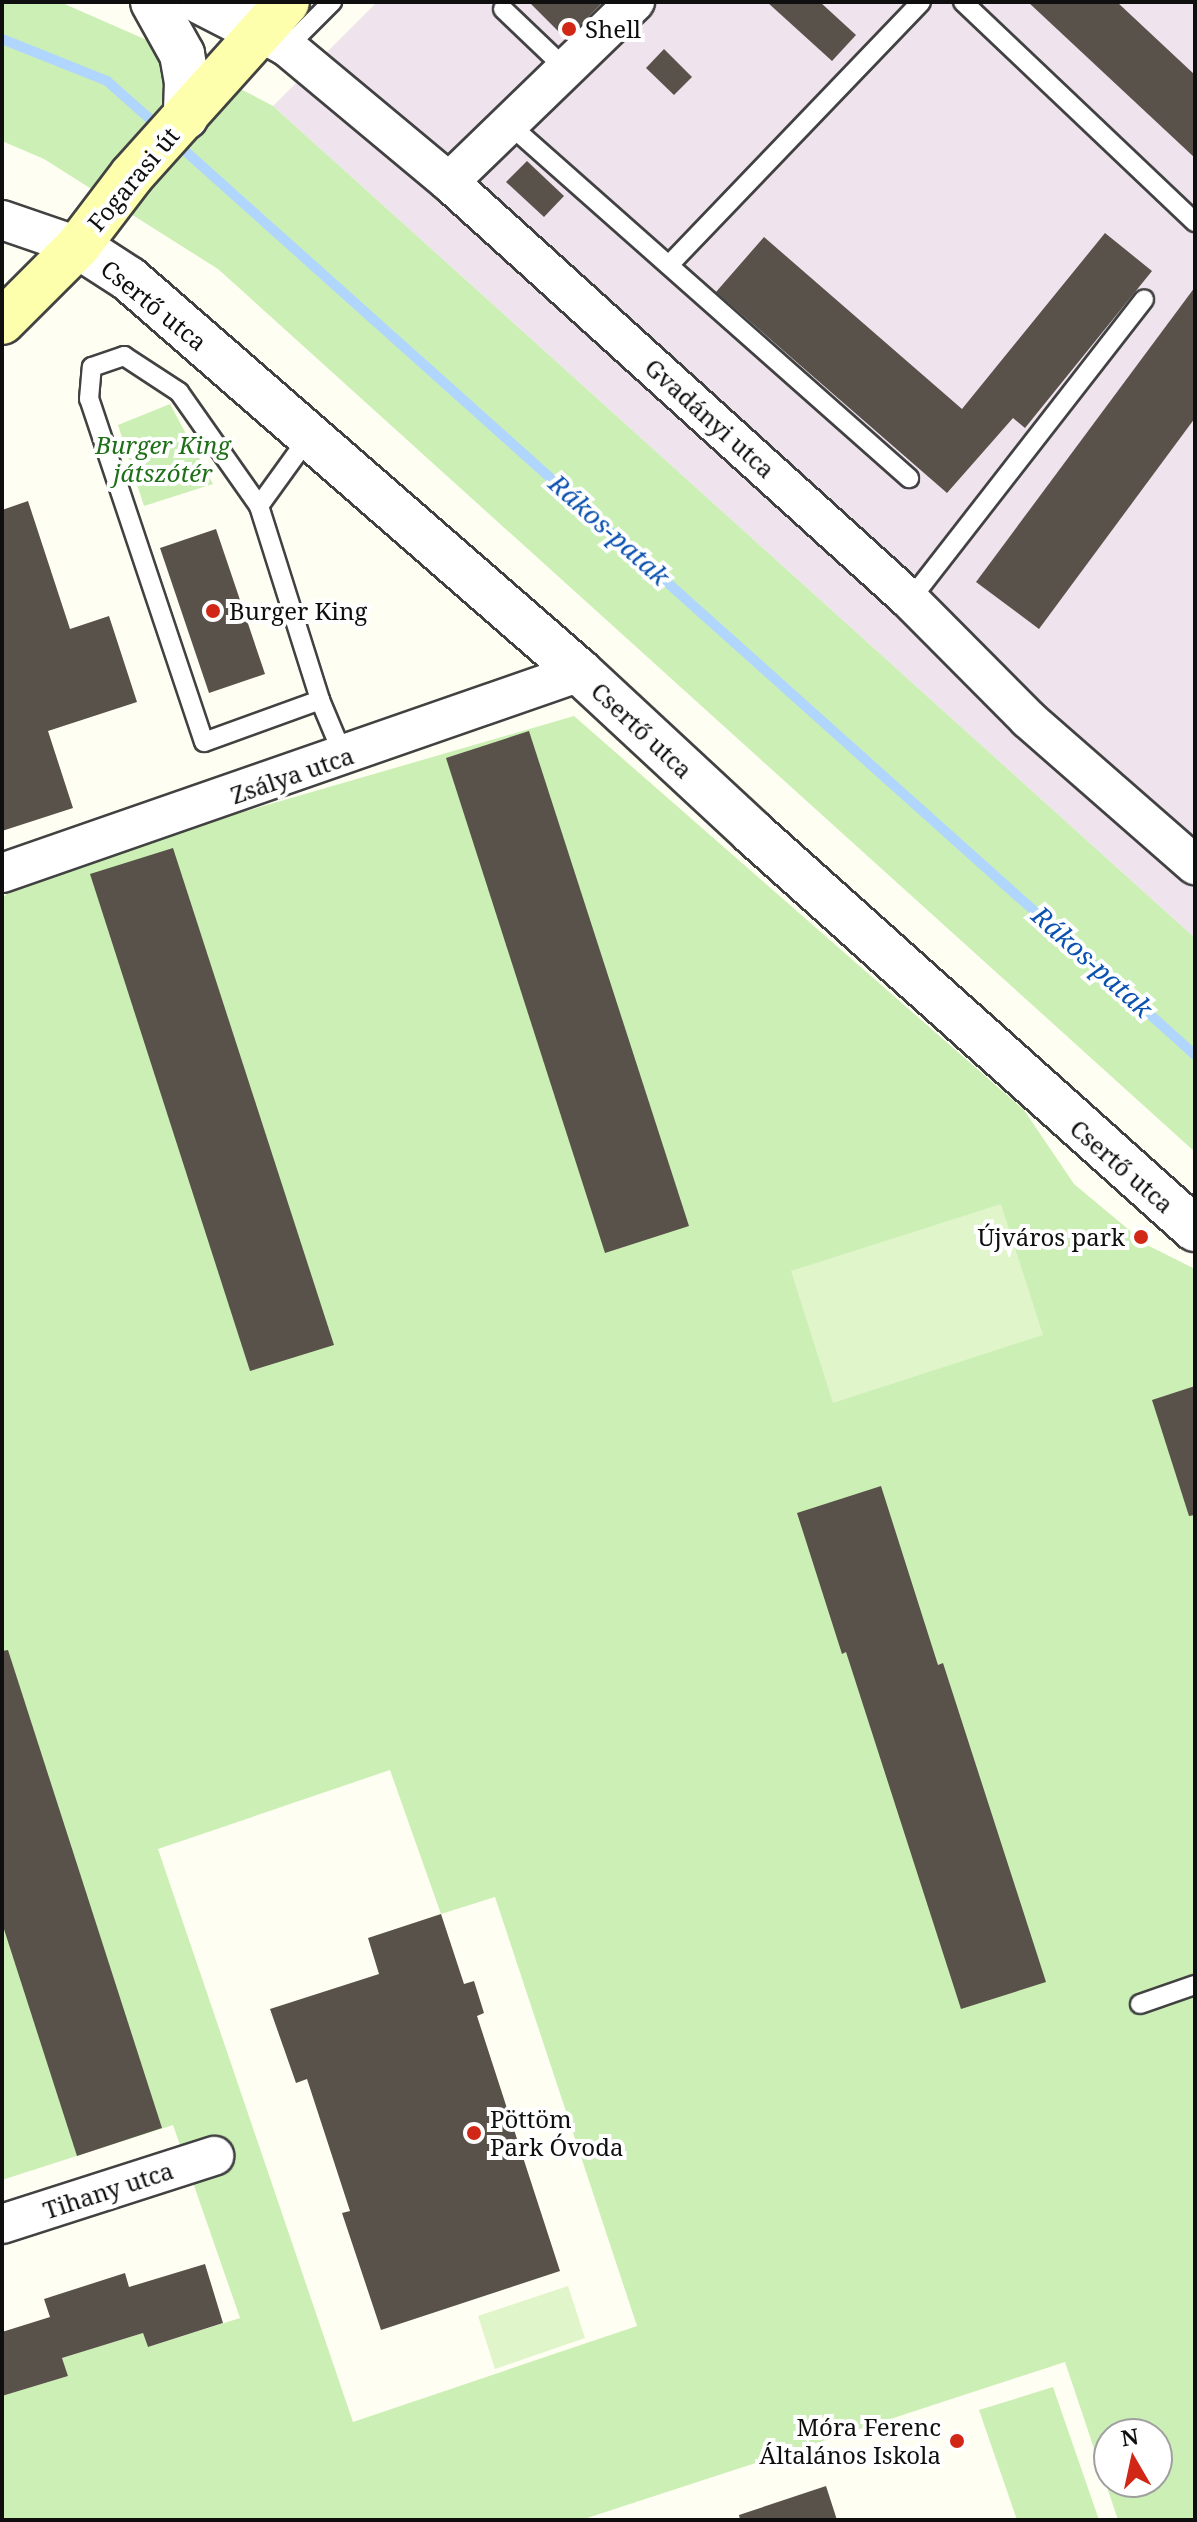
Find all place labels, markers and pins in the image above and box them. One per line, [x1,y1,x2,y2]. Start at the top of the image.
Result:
place label: Shell [585,15,641,43]
marker: Shell [560,20,578,38]
place label: Burger King [229,597,367,625]
marker: Burger King [204,602,222,620]
place label: Újváros park [977,1223,1125,1251]
marker: Újváros park [1132,1228,1150,1246]
place label: Pöttöm Park Óvoda [490,2105,623,2161]
marker: Pöttöm Park Óvoda [465,2124,483,2142]
place label: Móra Ferenc Általános Iskola [759,2413,941,2469]
marker: Móra Ferenc Általános Iskola [948,2432,966,2450]

